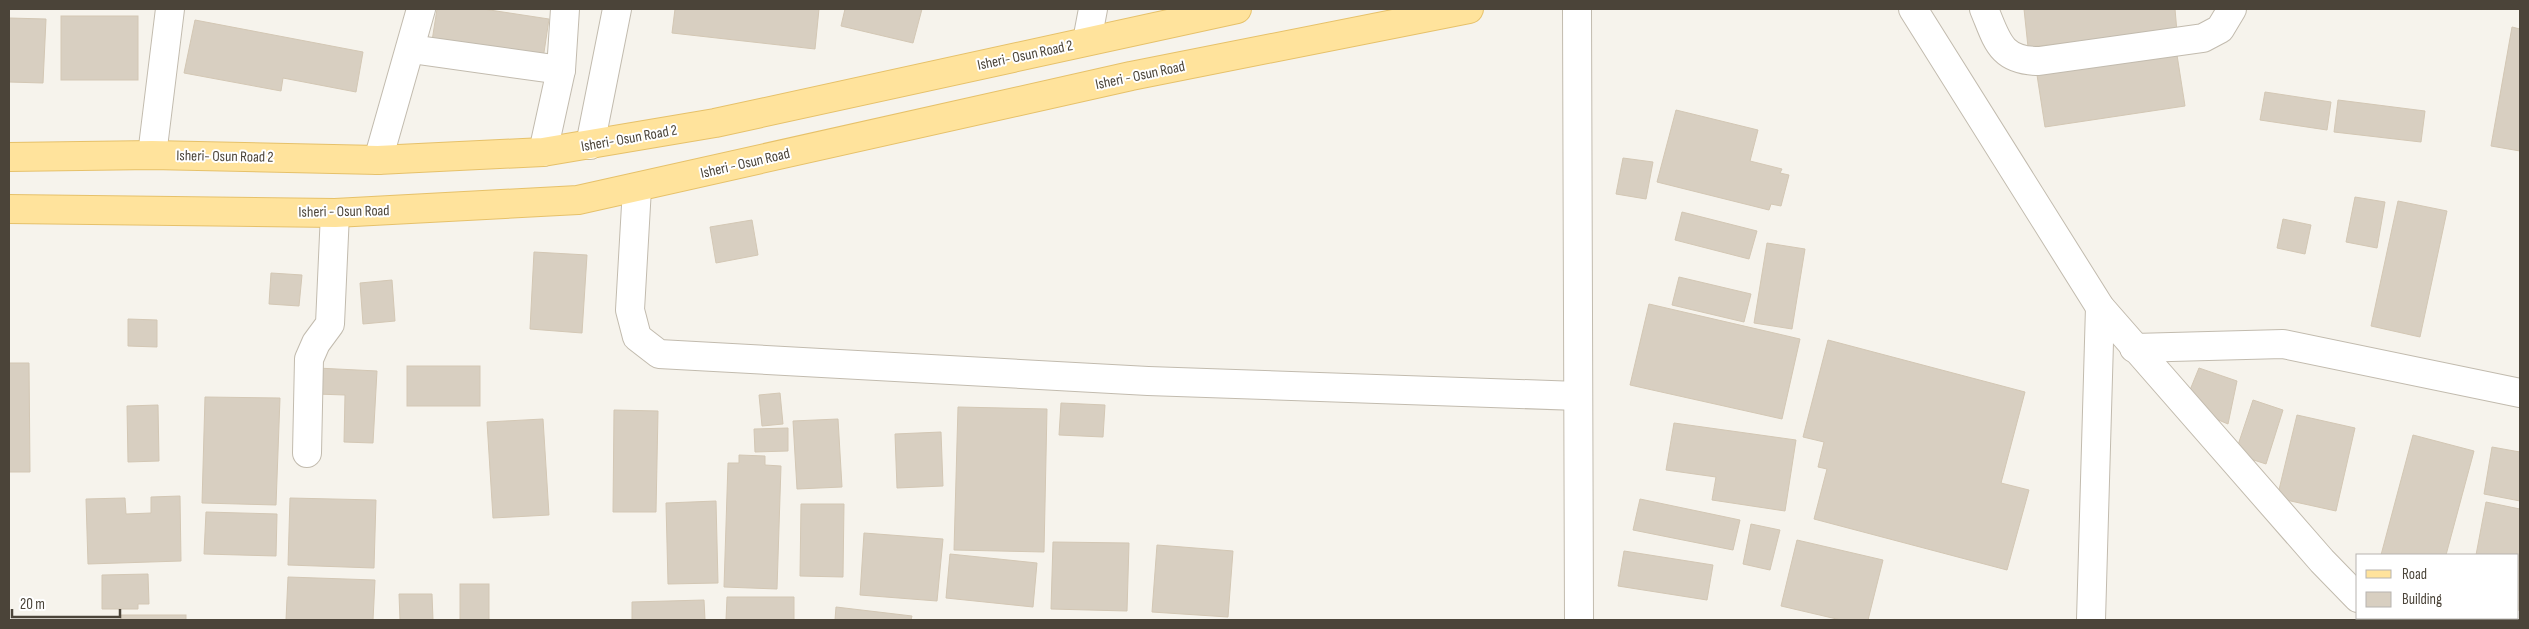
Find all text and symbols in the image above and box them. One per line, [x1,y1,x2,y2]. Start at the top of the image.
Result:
street label: Isheri- Osun Road 2 [976,36,1075,75]
street label: Isheri - Osun Road [1094,57,1187,94]
street label: Isheri- Osun Road 2 [580,121,679,156]
street label: Isheri - Osun Road [699,144,792,183]
street label: Isheri- Osun Road 2 [176,146,274,167]
street label: Isheri - Osun Road [298,201,390,222]
legend [2356,554,2519,619]
text: Road [2402,565,2427,584]
scale bar [12,586,120,618]
text: Building [2402,590,2442,609]
text: 20 m [20,595,45,614]

